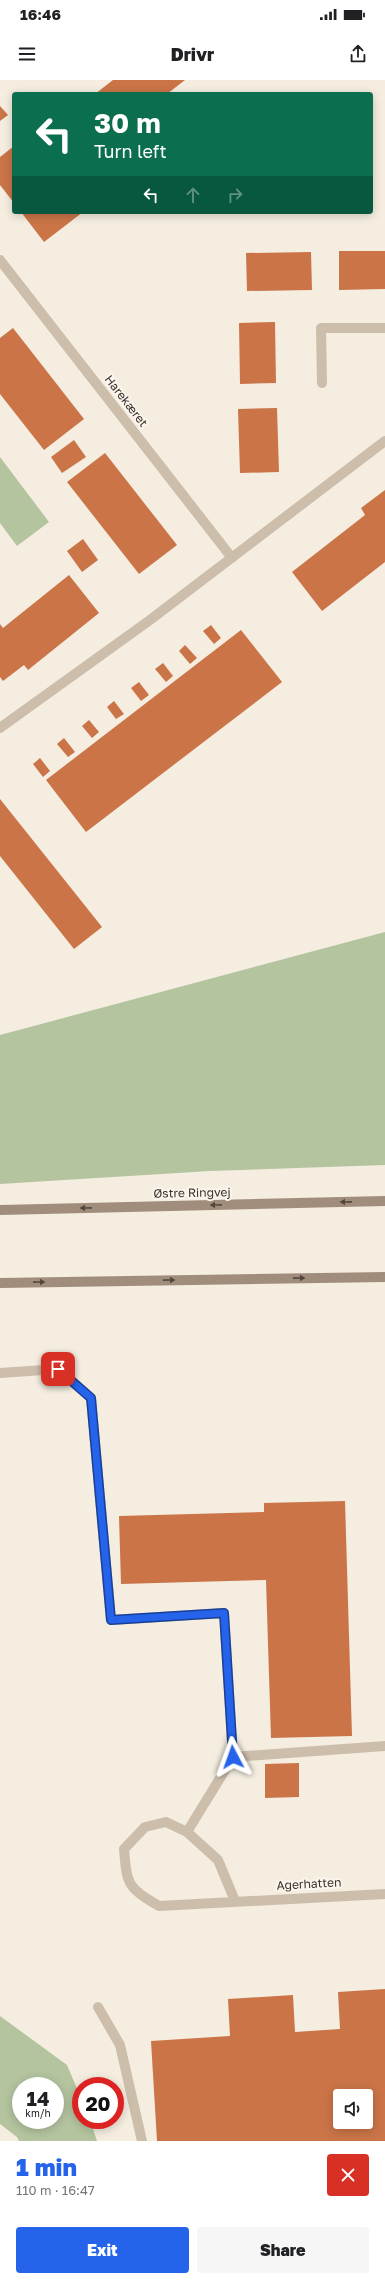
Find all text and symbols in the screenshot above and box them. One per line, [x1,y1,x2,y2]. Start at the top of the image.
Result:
text: 16:46 [20,5,61,23]
icon: menu [16,43,38,65]
text: Drivr [171,43,214,65]
icon: share [347,43,369,65]
text: 30 m [94,106,161,139]
icon: left [28,108,80,160]
text: Turn left [94,140,167,162]
icon: left [140,184,162,206]
icon: ahead [182,184,204,206]
icon: right [224,184,246,206]
street label: Harekæret [102,372,151,430]
street label: Østre Ringvej [153,1184,231,1201]
one-way arrow [339,1199,352,1205]
one-way arrow [209,1202,222,1208]
one-way arrow [79,1205,92,1211]
one-way arrow [293,1275,306,1281]
one-way arrow [163,1277,176,1283]
one-way arrow [33,1279,46,1285]
pin [41,1352,75,1386]
icon: arrive [47,1358,69,1380]
position arrow [212,1736,254,1778]
street label: Agerhatten [276,1874,342,1893]
speed limit sign: 20 [72,2077,124,2129]
text: 14 [27,2086,49,2110]
map controls [333,2089,373,2129]
button: sound [333,2089,373,2129]
text: km/h [25,2107,51,2119]
text: 1 min [16,2152,77,2181]
button: close [327,2154,369,2196]
text: 110 m · 16:47 [16,2182,95,2198]
button: Exit [16,2227,189,2273]
button: Share [197,2227,369,2273]

